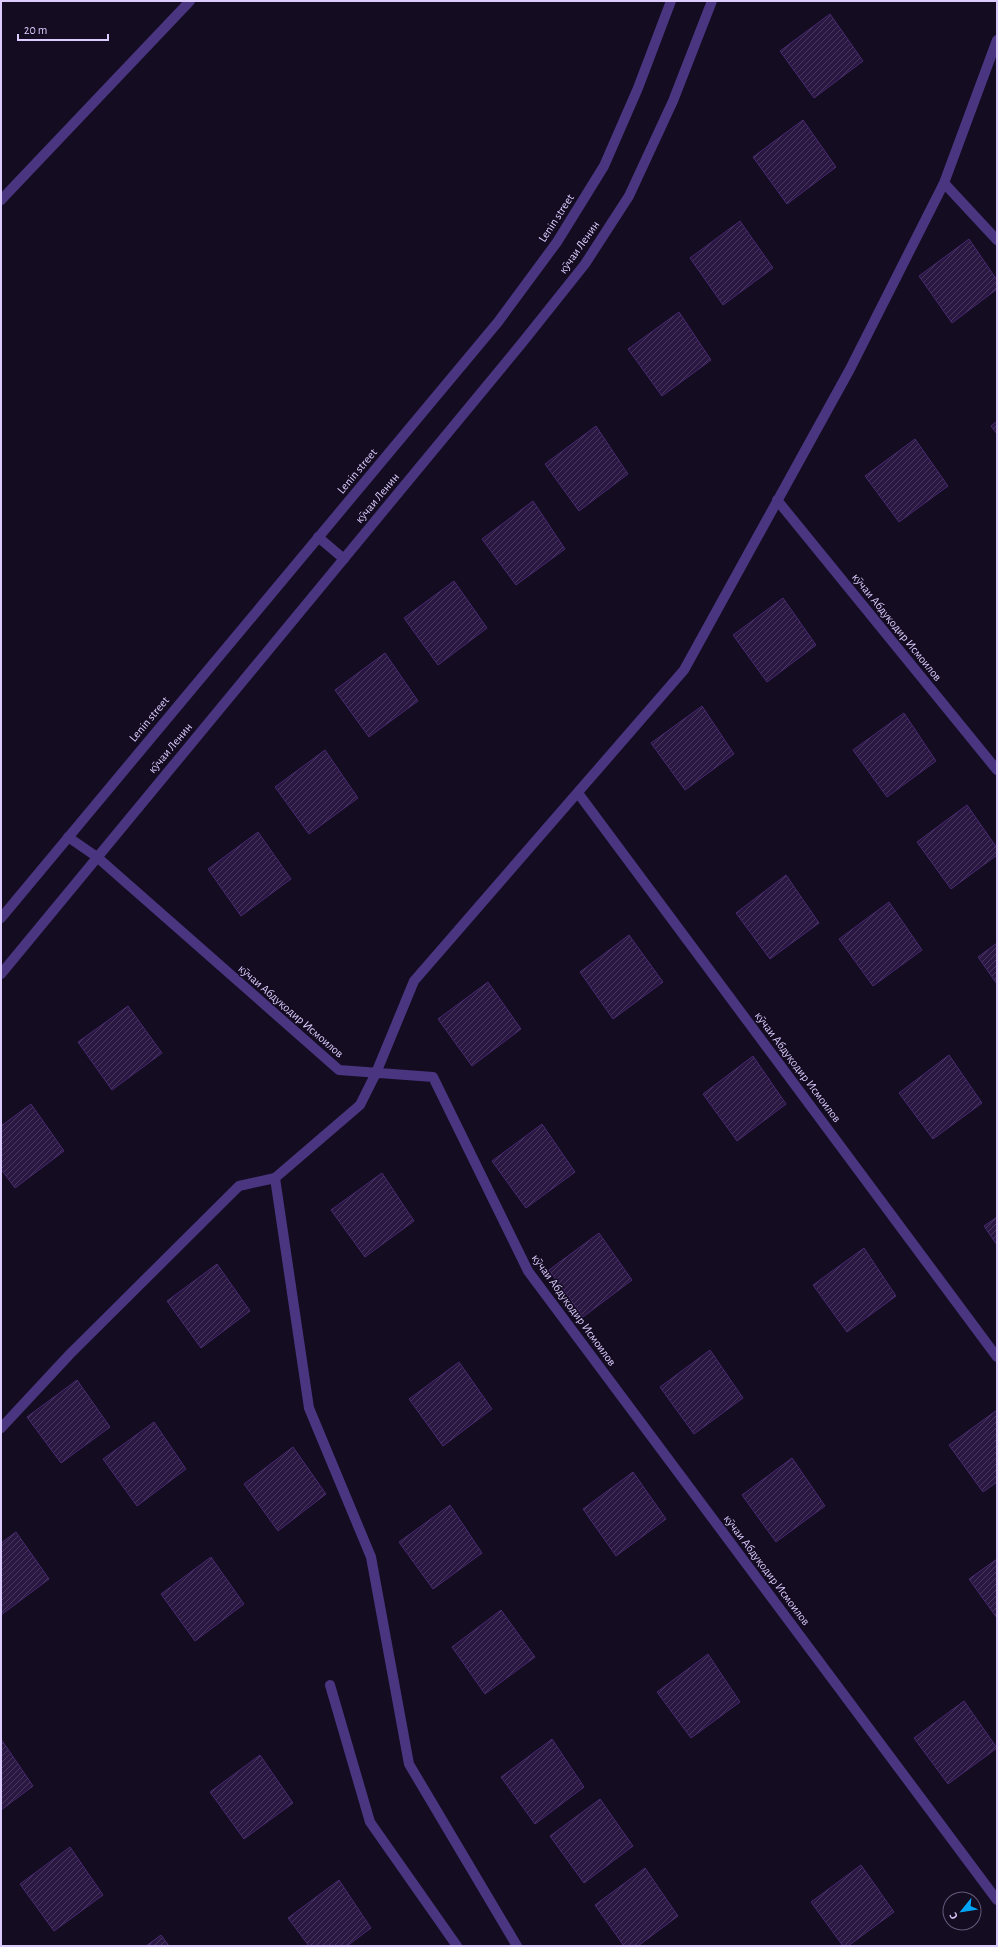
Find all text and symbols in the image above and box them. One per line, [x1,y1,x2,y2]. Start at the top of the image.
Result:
scale bar [18,16,108,42]
text: 20 m [24,24,47,36]
street label: Lenin street [536,192,576,244]
street label: кӯчаи Ленин [557,218,602,276]
street label: Lenin street [335,446,379,496]
street label: кӯчаи Ленин [353,471,402,526]
street label: кӯчаи Абдуқодир Исмоилов [849,571,944,684]
street label: Lenin street [127,694,171,744]
street label: кӯчаи Ленин [146,721,195,776]
street label: кӯчаи Абдуқодир Исмоилов [236,962,346,1061]
street label: кӯчаи Абдуқодир Исмоилов [752,1010,844,1125]
street label: кӯчаи Абдуқодир Исмоилов [529,1252,619,1369]
street label: кӯчаи Абдуқодир Исмоилов [721,1513,813,1628]
north arrow [942,1891,982,1931]
text: С [947,1910,960,1921]

